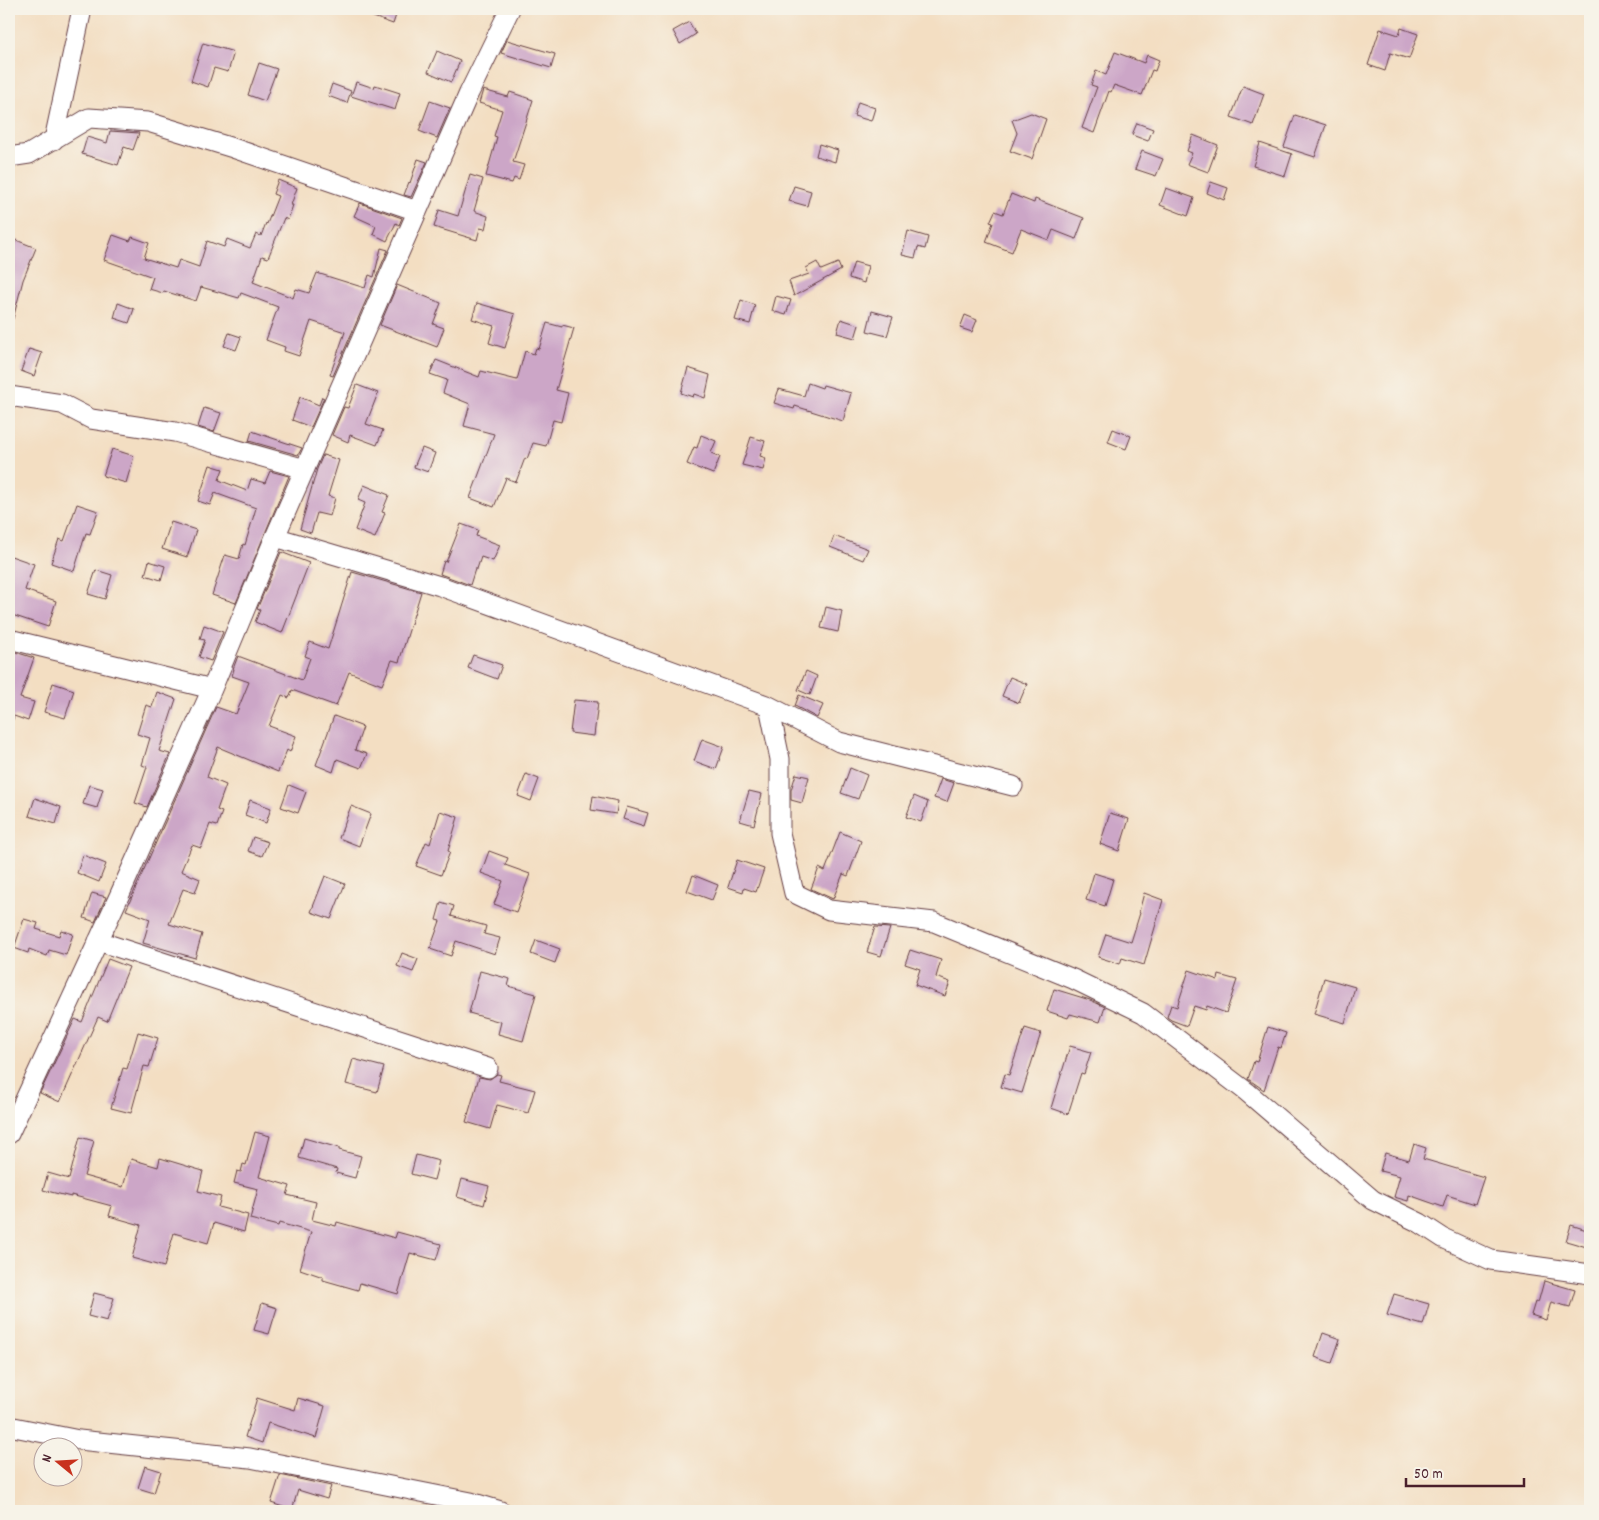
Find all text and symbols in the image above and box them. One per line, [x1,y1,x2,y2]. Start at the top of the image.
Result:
north arrow [32,1438,82,1488]
text: N [37,1452,58,1465]
scale bar [1406,1455,1524,1487]
text: 50 m [1414,1464,1443,1486]

